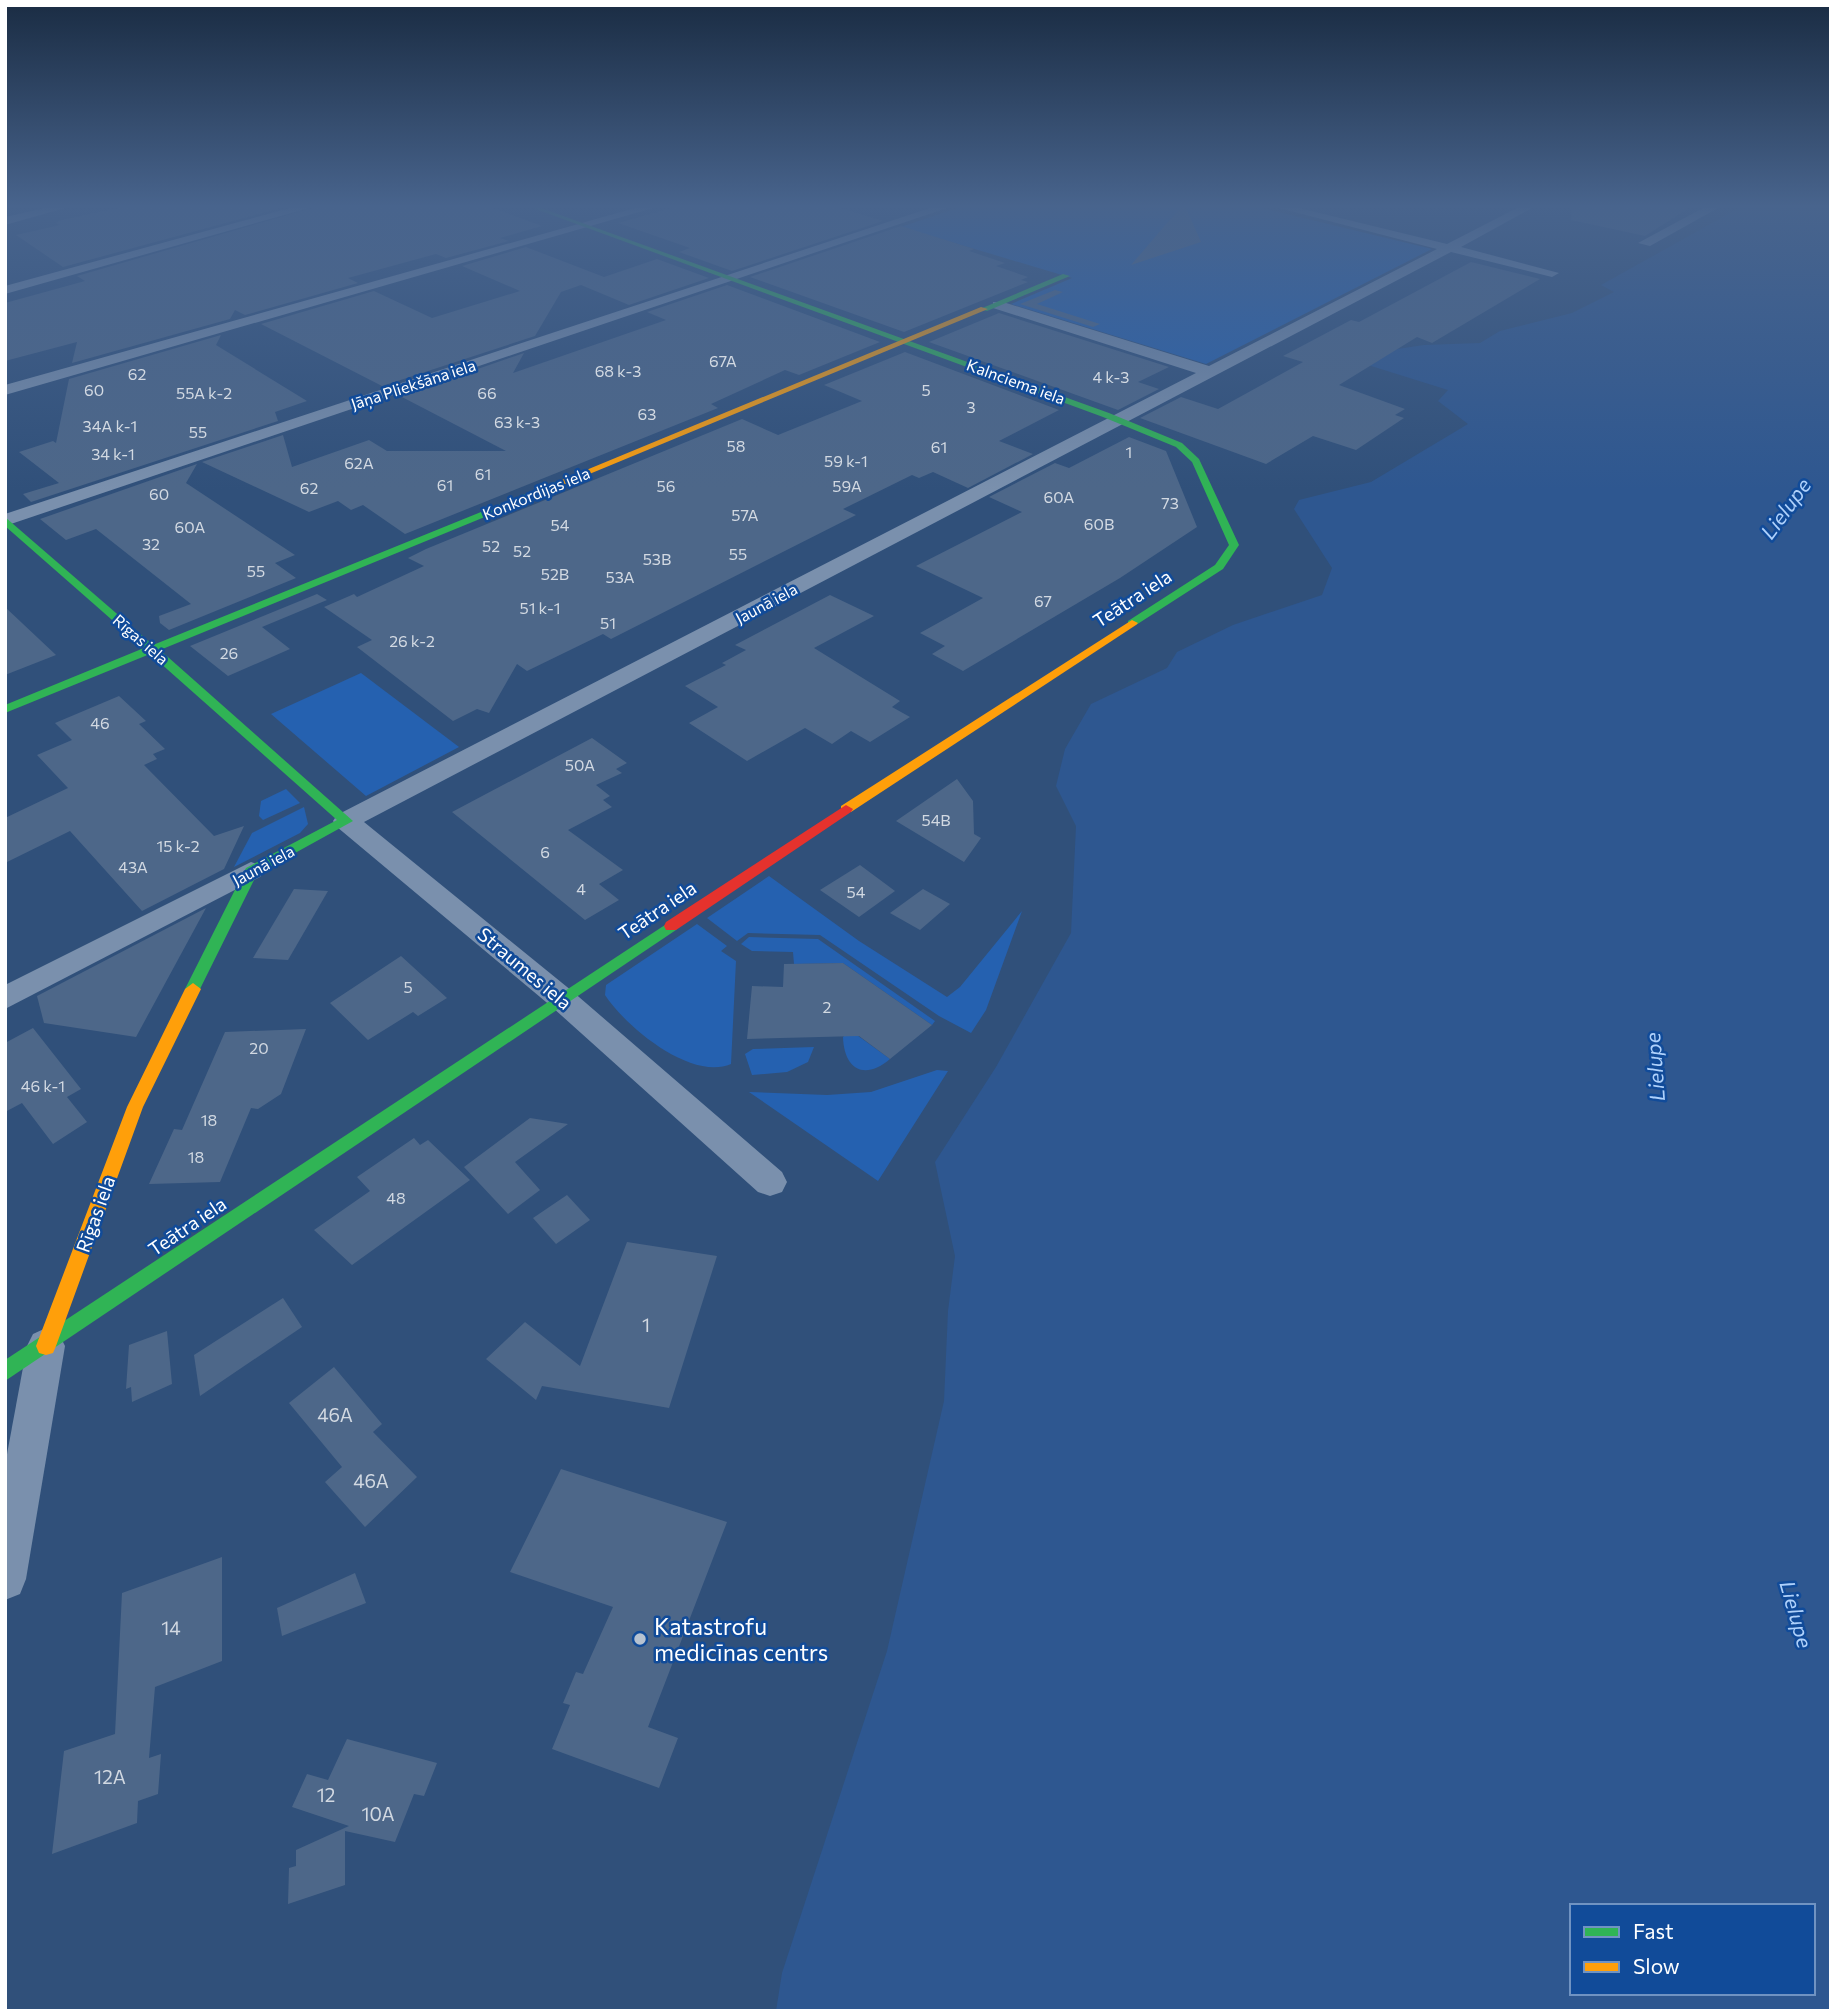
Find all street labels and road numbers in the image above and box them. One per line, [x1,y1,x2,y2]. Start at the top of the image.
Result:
street label: Kalnciema iela [964,354,1068,408]
street label: Jāņa Pliekšāna iela [348,355,478,415]
street label: Konkordijas iela [480,463,592,523]
street label: Teātra iela [1088,564,1176,632]
street label: Jaunā iela [732,579,800,627]
street label: Rīgas iela [109,610,173,668]
street label: Jaunā iela [229,841,297,889]
street label: Teātra iela [614,876,700,944]
street label: Straumes iela [473,922,577,1014]
street label: Rīgas iela [71,1173,119,1255]
street label: Teātra iela [144,1192,230,1260]

